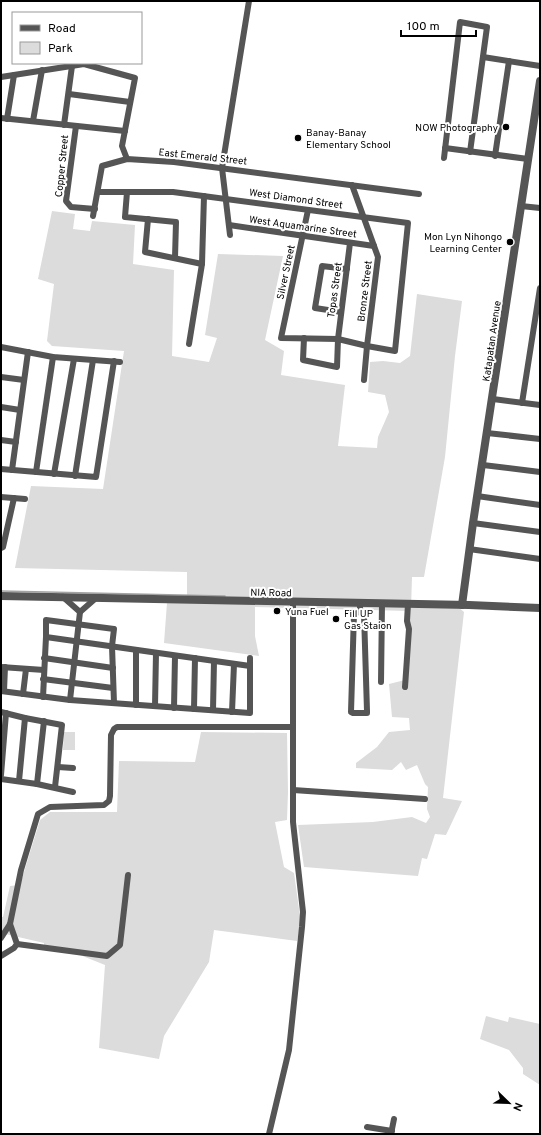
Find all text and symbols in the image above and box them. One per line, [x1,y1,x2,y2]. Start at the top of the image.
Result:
legend [12,12,142,64]
scale bar [401,12,476,38]
text: 100 m [407,19,440,35]
text: Road [48,21,76,37]
text: Park [48,41,73,57]
place label: NOW Photography [415,122,498,135]
marker: NOW Photography [501,122,511,132]
place label: Banay-Banay Elementary School [306,127,391,152]
marker: Banay-Banay Elementary School [293,133,303,143]
street label: Copper Street [53,134,72,198]
street label: East Emerald Street [158,146,248,169]
street label: West Diamond Street [248,186,344,213]
street label: West Aquamarine Street [248,213,358,242]
place label: Mon Lyn Nihongo Learning Center [424,231,502,256]
marker: Mon Lyn Nihongo Learning Center [505,237,515,247]
street label: Silver Street [274,244,299,301]
street label: Bronze Street [355,260,376,323]
street label: Topas Street [325,261,346,319]
street label: Katapatan Avenue [480,300,505,383]
street label: NIA Road [250,587,292,600]
marker: Yuna Fuel [272,606,282,616]
place label: Yuna Fuel [285,606,329,619]
place label: Fill UP Gas Staion [344,608,392,633]
marker: Fill UP Gas Staion [331,614,341,624]
north arrow [489,1083,529,1123]
text: N [509,1100,525,1113]

